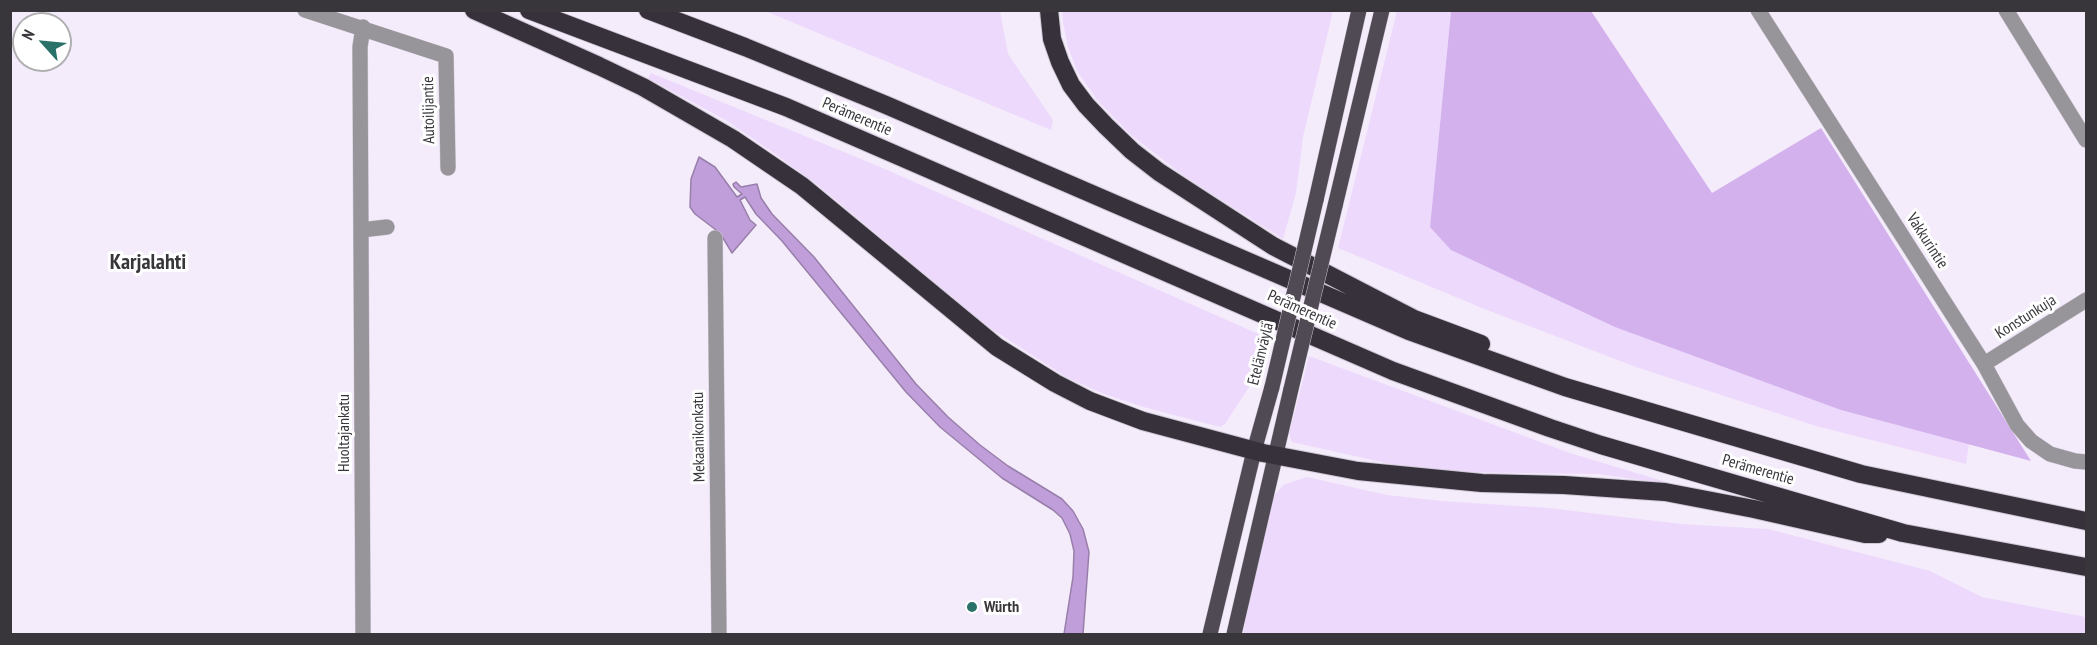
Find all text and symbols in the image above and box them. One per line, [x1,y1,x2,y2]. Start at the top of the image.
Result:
north arrow [12,12,72,72]
text: N [17,26,39,43]
street label: Autoilijantie [419,76,439,144]
street label: Perämerentie [819,94,895,140]
street label: Vakkurintie [1902,210,1952,272]
district label: Karjalahti [110,250,186,276]
street label: Perämerentie [1264,286,1340,334]
street label: Konstunkuja [1992,291,2060,343]
street label: Etelänväylä [1244,321,1278,387]
street label: Mekaanikonkatu [689,392,709,482]
street label: Huoltajankatu [334,394,354,472]
street label: Perämerentie [1720,451,1796,489]
place label: Würth [984,597,1019,617]
marker: Würth [965,600,979,614]

